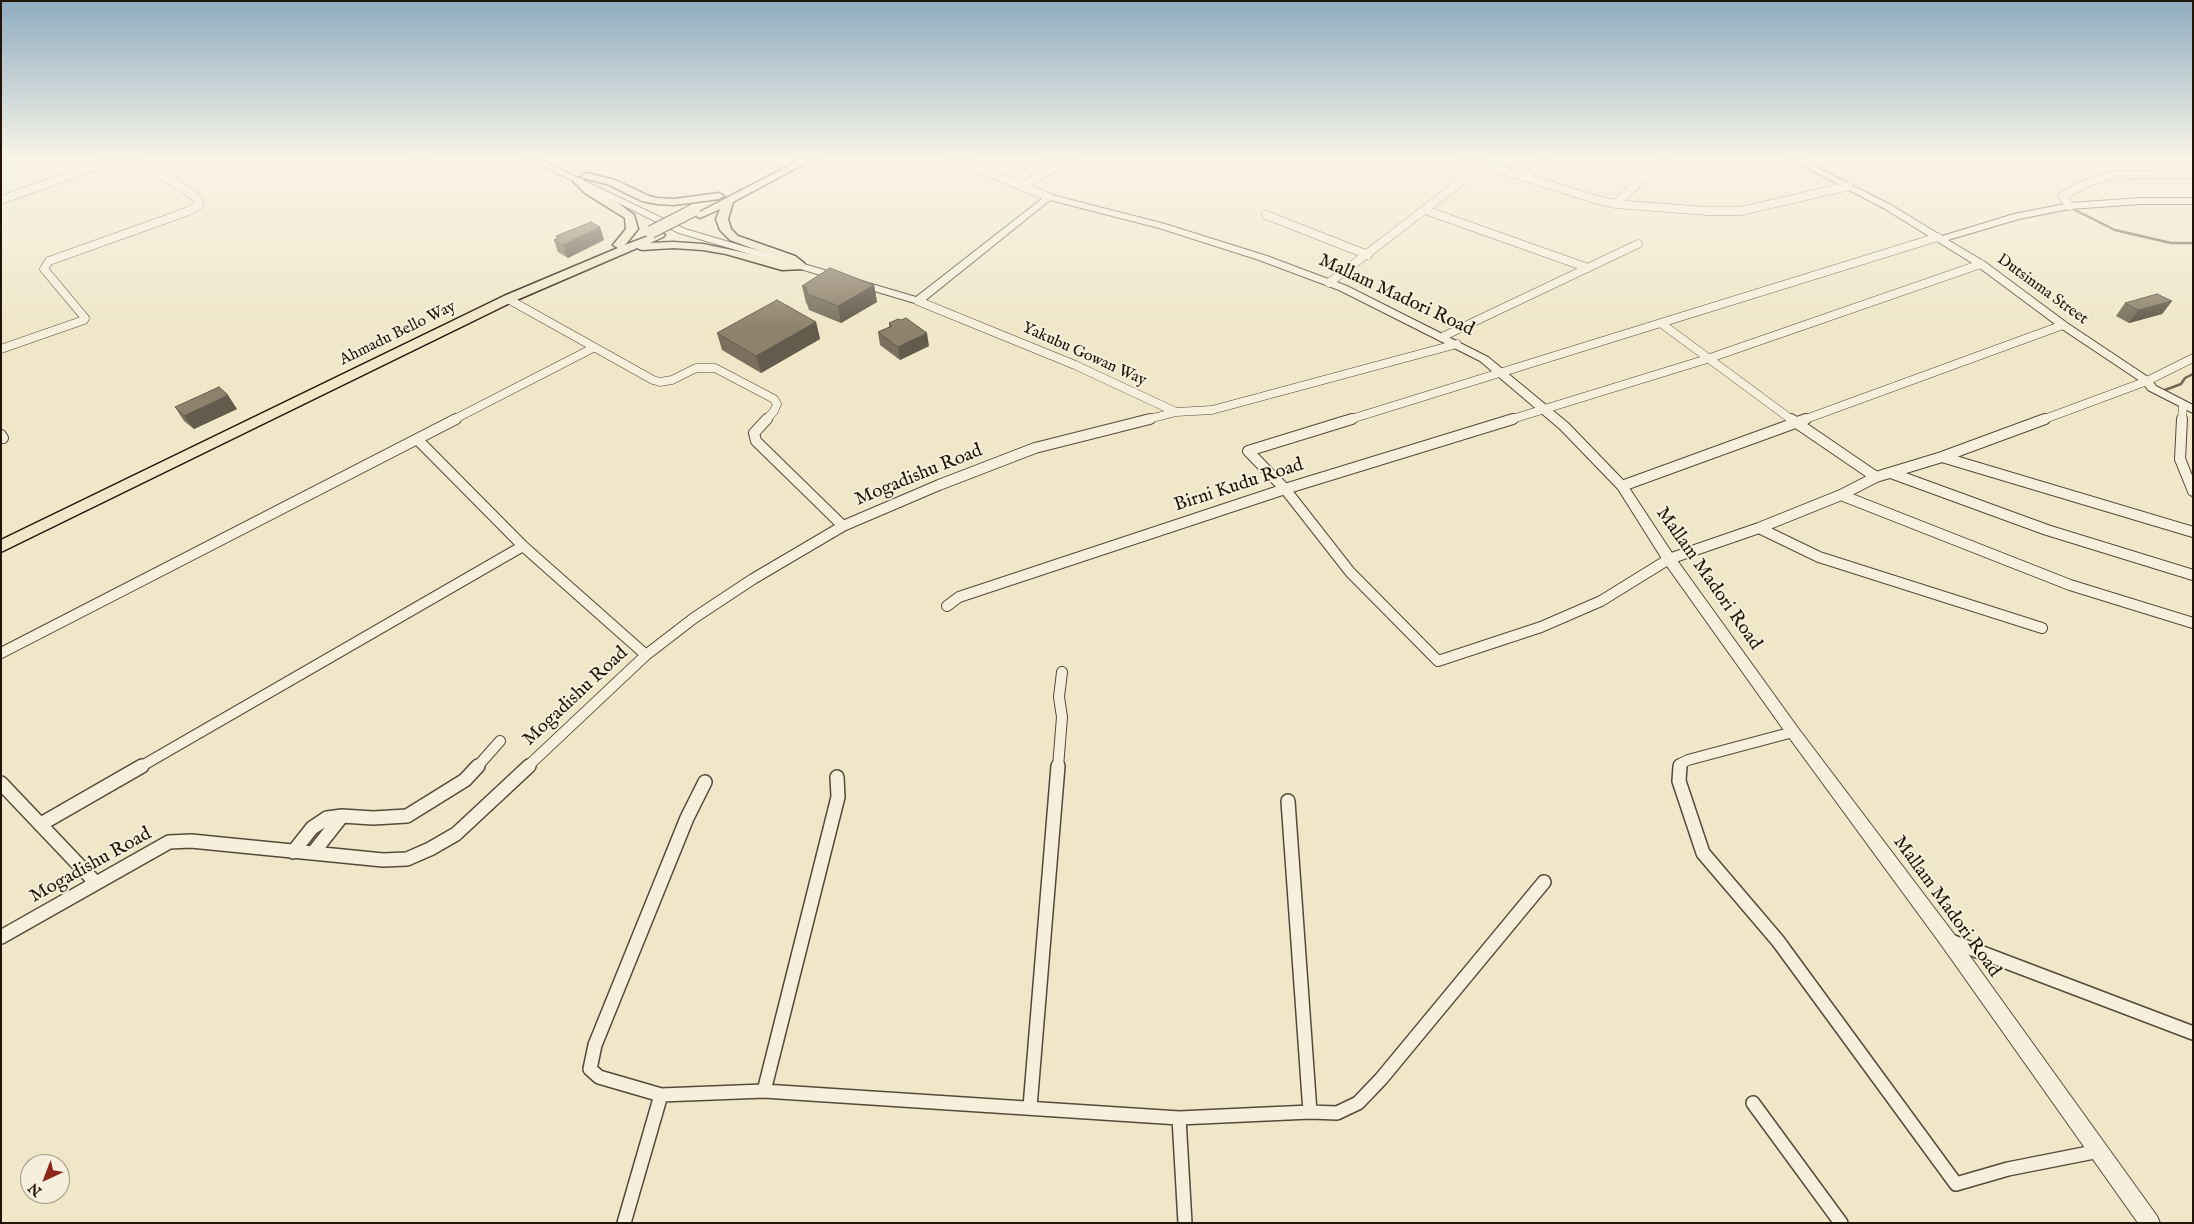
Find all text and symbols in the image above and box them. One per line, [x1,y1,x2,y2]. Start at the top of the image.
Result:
street label: Mallam Madori Road [1315,250,1477,342]
street label: Dutsinma Street [1993,251,2091,329]
street label: Ahmadu Bello Way [337,298,459,370]
street label: Yakubu Gowan Way [1019,319,1149,391]
street label: Mogadishu Road [852,440,986,512]
street label: Birni Kudu Road [1171,454,1307,518]
street label: Mallam Madori Road [1650,503,1766,655]
street label: Mogadishu Road [519,643,633,751]
street label: Mogadishu Road [26,823,156,909]
street label: Mallam Madori Road [1887,832,2005,982]
north arrow [20,1154,70,1204]
text: N [25,1179,46,1200]

